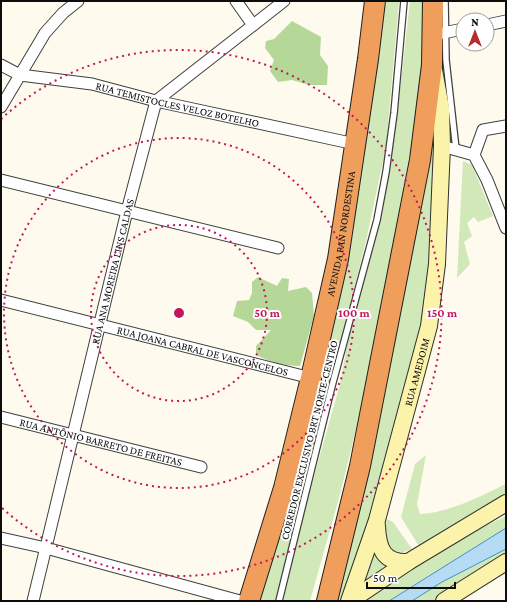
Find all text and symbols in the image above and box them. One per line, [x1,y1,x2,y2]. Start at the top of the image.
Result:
north arrow [455,12,495,52]
text: N [471,16,479,28]
street label: RUA TEMISTOCLES VELOZ BOTELHO [95,79,260,129]
street label: AVENIDA PAN NORDESTINA [324,169,357,298]
street label: RUA ANA MOREIRA LINS CALDAS [89,197,136,345]
centre of rings [172,306,186,320]
text: 50 m [254,306,281,320]
text: 100 m [338,306,371,320]
text: 150 m [427,306,458,320]
street label: RUA JOANA CABRAL DE VASCONCELOS [116,323,290,378]
street label: RUA AMEDOIM [402,337,432,407]
street label: CORREDOR EXCLUSIVO BRT NORTE-CENTRO [278,339,340,541]
street label: RUA ANTÔNIO BARRETO DE FREITAS [18,416,183,468]
scale bar [367,564,455,590]
text: 50 m [373,571,398,585]

